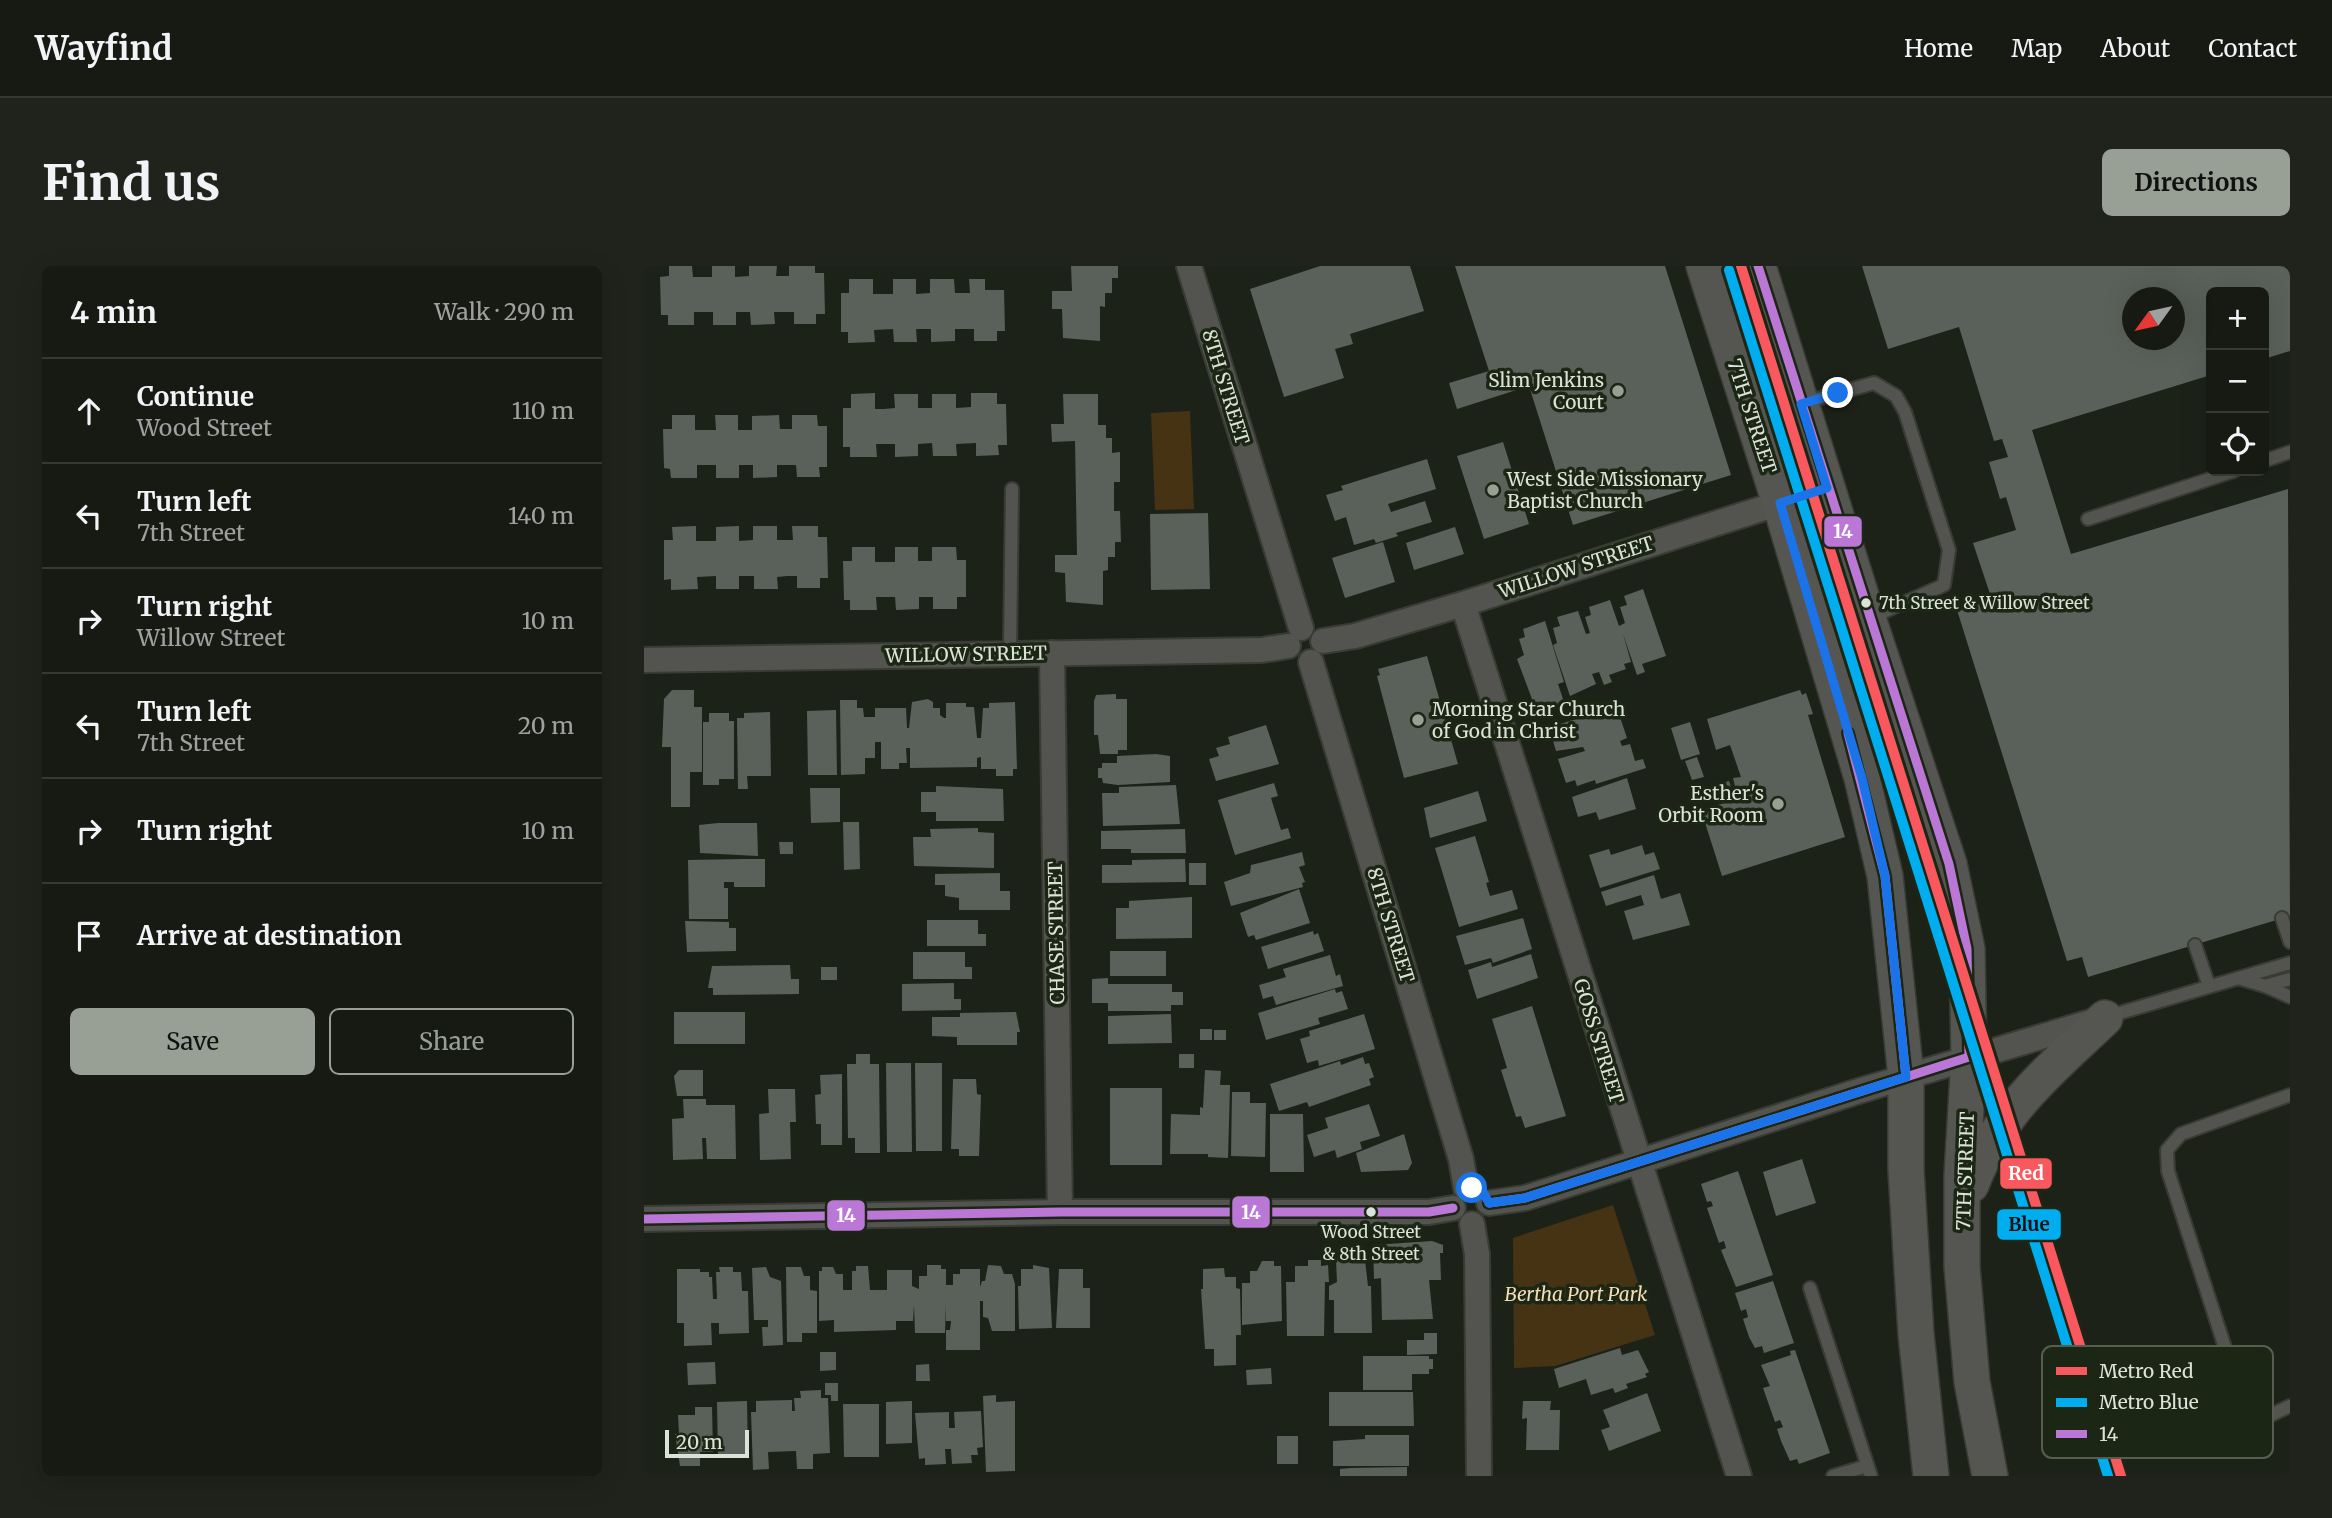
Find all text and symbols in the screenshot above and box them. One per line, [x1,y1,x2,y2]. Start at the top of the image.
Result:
text: Wayfind [35,28,172,69]
text: Home [1904,33,1973,64]
text: Map [2011,33,2062,64]
text: About [2100,33,2170,64]
text: Contact [2208,33,2297,64]
button: Directions [2102,149,2290,216]
text: Find us [42,152,220,213]
north arrow [2122,287,2185,350]
map controls [2206,287,2269,476]
button: + [2206,287,2269,350]
text: 4 min [70,293,157,331]
text: Walk · 290 m [434,297,574,326]
street label: 8TH STREET [1197,327,1255,447]
button: − [2206,350,2269,413]
street label: 7TH STREET [1722,356,1782,476]
place label: Slim Jenkins Court [1488,368,1605,414]
route end [1822,377,1853,408]
text: Continue [137,380,254,413]
marker: Slim Jenkins Court [1610,383,1626,399]
icon: ahead [70,392,108,430]
text: 110 m [512,396,574,425]
text: Wood Street [137,413,272,442]
button: locate [2206,413,2269,476]
place label: West Side Missionary Baptist Church [1506,467,1703,513]
marker: West Side Missionary Baptist Church [1485,482,1501,498]
text: Turn left [137,485,251,518]
icon: left [70,497,108,535]
text: 140 m [508,501,574,530]
line badge: 14 [1823,515,1863,548]
text: 7th Street [137,518,245,547]
text: 14 [1833,519,1853,543]
street label: WILLOW STREET [1495,531,1657,604]
text: Turn right [137,590,272,623]
place label: 7th Street & Willow Street [1879,592,2090,614]
marker: 7th Street & Willow Street [1859,596,1873,610]
icon: right [70,602,108,640]
text: 10 m [521,606,574,635]
text: Willow Street [137,623,285,652]
street label: WILLOW STREET [884,641,1047,667]
text: Turn left [137,695,251,728]
place label: Morning Star Church of God in Christ [1432,697,1626,743]
icon: left [70,707,108,745]
text: 20 m [518,711,574,740]
marker: Morning Star Church of God in Christ [1410,712,1426,728]
text: 7th Street [137,728,245,757]
place label: Esther's Orbit Room [1658,781,1764,827]
marker: Esther's Orbit Room [1770,796,1786,812]
icon: right [70,812,108,850]
text: Turn right [137,814,272,847]
text: 10 m [521,816,574,845]
street label: CHASE STREET [1043,861,1069,1005]
street label: 8TH STREET [1362,865,1420,985]
icon: arrive [70,917,108,955]
text: Arrive at destination [137,919,402,952]
street label: GOSS STREET [1569,976,1629,1106]
button: Save [70,1008,315,1075]
button: Share [329,1008,574,1075]
street label: 7TH STREET [1951,1111,1979,1231]
line badge: Red [1999,1157,2053,1190]
text: Red [2008,1161,2044,1185]
route start [1456,1172,1487,1203]
line badge: 14 [1231,1195,1271,1229]
line badge: 14 [826,1199,866,1232]
text: 14 [1241,1200,1261,1224]
text: 14 [836,1203,856,1227]
marker: Wood Street & 8th Street [1364,1205,1378,1219]
line badge: Blue [1996,1208,2062,1241]
text: Blue [2008,1212,2050,1236]
place label: Wood Street & 8th Street [1320,1221,1421,1265]
park label: Bertha Port Park [1505,1282,1648,1306]
legend [2042,1346,2273,1458]
text: Metro Red [2099,1359,2193,1383]
text: Metro Blue [2099,1390,2199,1414]
text: 14 [2099,1422,2119,1446]
scale bar [665,1427,749,1459]
text: 20 m [676,1430,723,1454]

